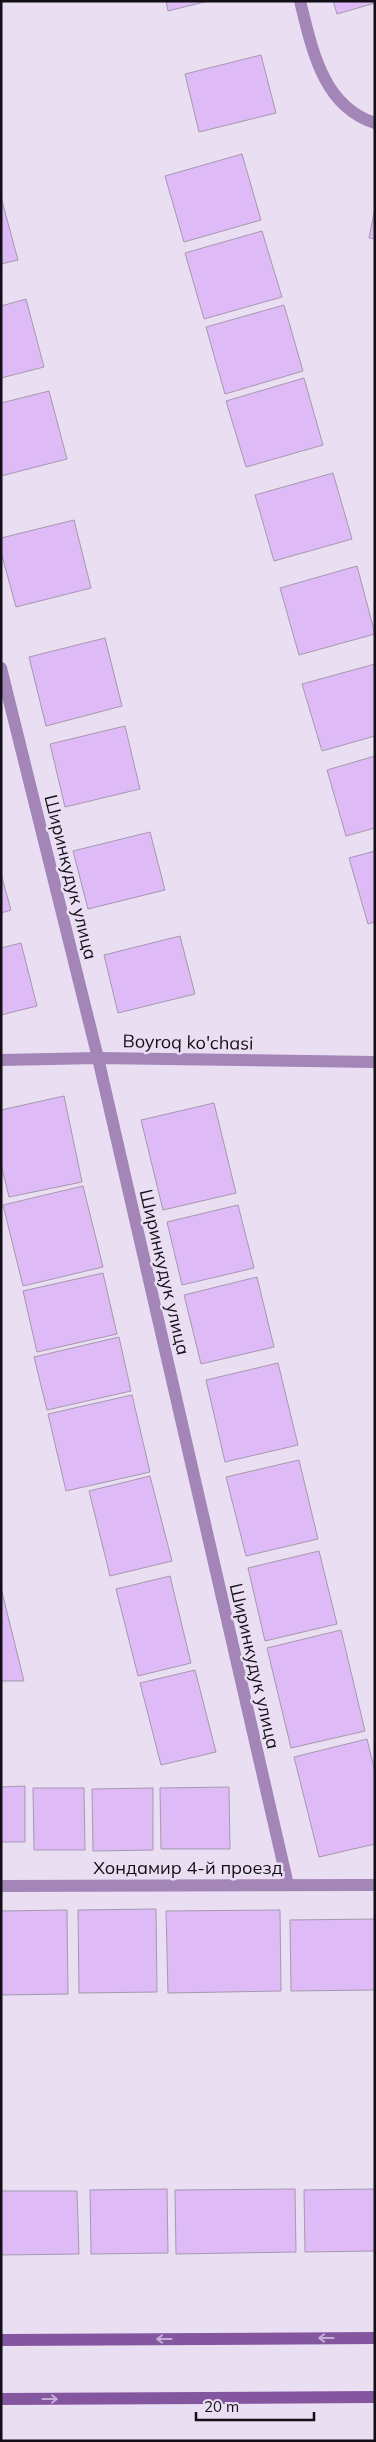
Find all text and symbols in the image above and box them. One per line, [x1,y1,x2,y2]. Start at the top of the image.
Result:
street label: Ширинкудук улица [39,792,103,962]
street label: Boyroq ko'chasi [122,1029,254,1055]
street label: Ширинкудук улица [135,1187,195,1357]
street label: Ширинкудук улица [225,1581,285,1751]
street label: Хондамир 4-й проезд [93,1856,283,1879]
one-way arrow [318,2333,334,2343]
one-way arrow [156,2334,172,2344]
scale bar [196,2390,314,2422]
one-way arrow [42,2394,58,2404]
text: 20 m [204,2397,239,2416]

